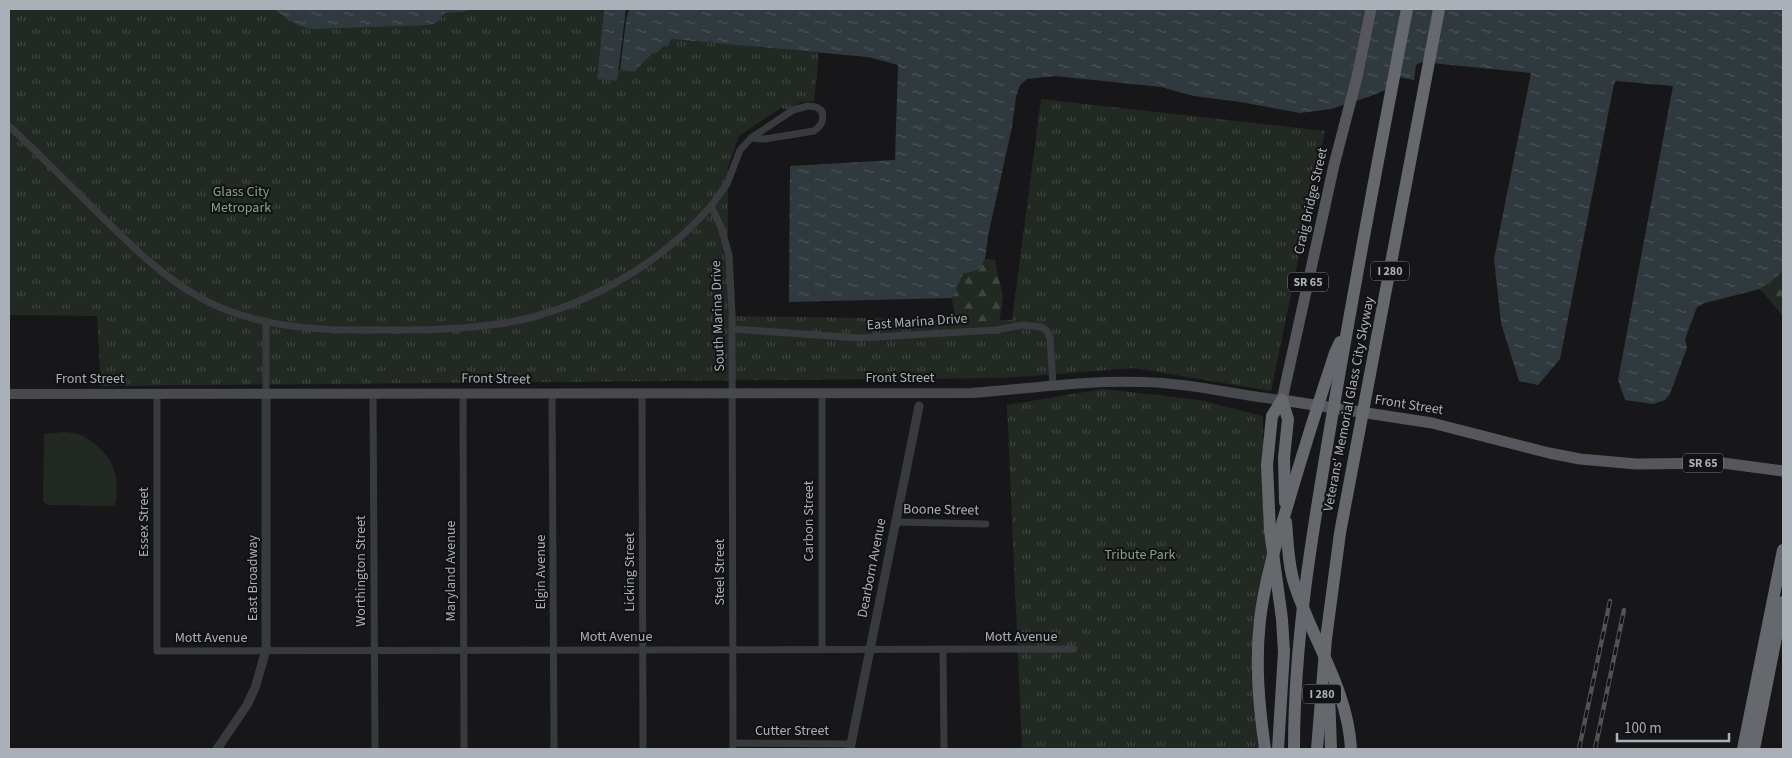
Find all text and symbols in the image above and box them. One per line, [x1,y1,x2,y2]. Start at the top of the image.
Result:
street label: Craig Bridge Street [1289,145,1333,256]
park label: Glass City Metropark [211,182,271,218]
street label: South Marina Drive [706,260,730,372]
road number: I 280 [1371,262,1409,280]
road number: SR 65 [1288,272,1328,292]
street label: Veterans' Memorial Glass City Skyway [1318,294,1380,513]
street label: East Marina Drive [866,309,968,335]
street label: Front Street [461,368,531,390]
street label: Front Street [865,368,935,388]
street label: Front Street [55,369,125,389]
street label: Front Street [1373,390,1445,420]
road number: SR 65 [1683,453,1723,472]
street label: Carbon Street [799,480,819,561]
street label: Essex Street [134,487,154,557]
street label: Boone Street [903,499,979,521]
street label: Worthington Street [351,515,371,627]
street label: Dearborn Avenue [853,516,891,620]
street label: Maryland Avenue [441,520,461,622]
street label: Licking Street [620,532,640,612]
street label: East Broadway [243,534,263,621]
street label: Elgin Avenue [531,534,551,610]
street label: Steel Street [710,538,730,606]
park label: Tribute Park [1105,545,1176,565]
street label: Mott Avenue [580,627,652,647]
street label: Mott Avenue [985,627,1057,647]
street label: Mott Avenue [175,628,247,648]
road number: I 280 [1303,684,1341,704]
scale bar [1617,710,1730,742]
text: 100 m [1624,718,1662,739]
street label: Cutter Street [755,721,829,741]

